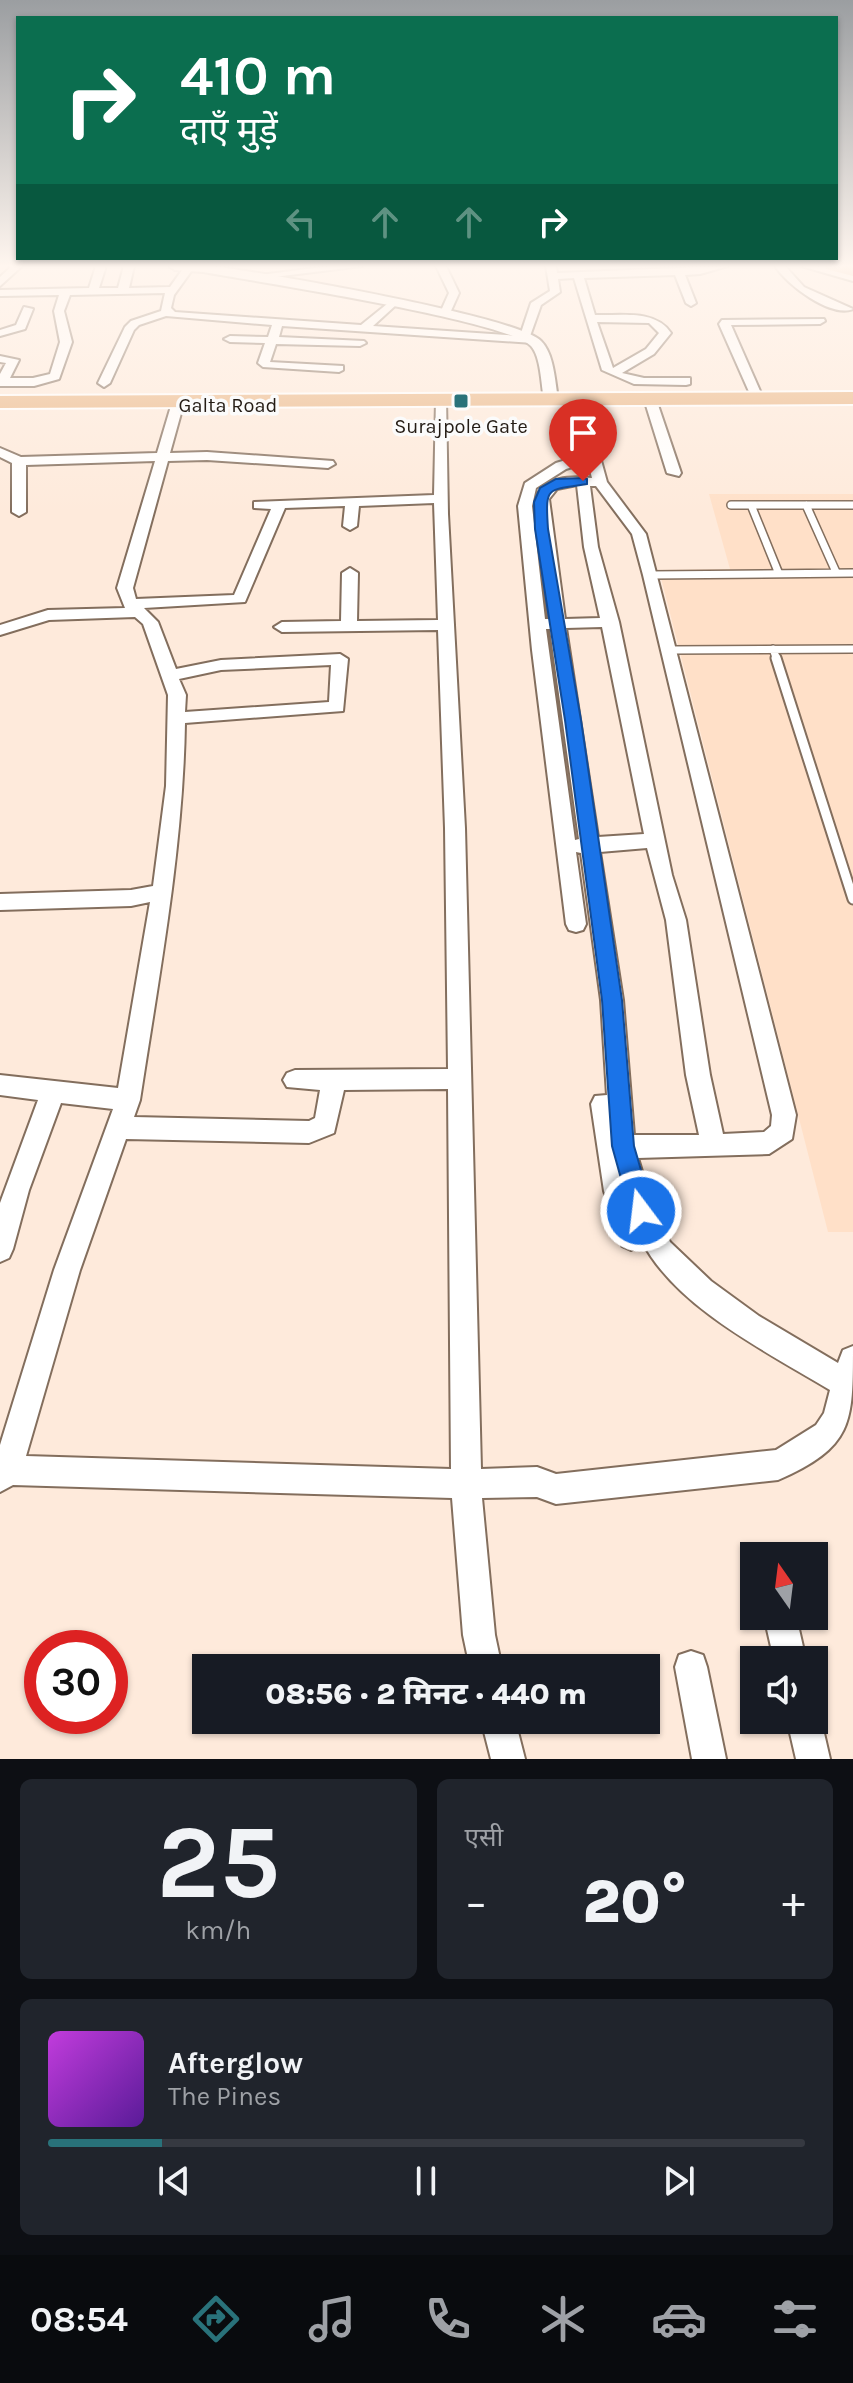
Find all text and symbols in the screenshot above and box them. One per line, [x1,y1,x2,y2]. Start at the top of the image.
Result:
text: 410 m [180,43,336,108]
icon: right [48,48,152,152]
text: दाएँ मुड़ें [180,110,278,152]
icon: left [279,200,323,244]
icon: ahead [363,200,407,244]
icon: ahead [447,200,491,244]
icon: right [531,200,575,244]
marker: Surajpole Gate [452,392,470,410]
street label: Galta Road [179,394,277,417]
pin [549,399,617,481]
icon: arrive [561,411,605,455]
place label: Surajpole Gate [394,415,528,438]
position arrow [599,1169,683,1253]
north arrow [740,1542,828,1630]
map controls [740,1542,828,1734]
speed limit sign: 30 [24,1630,128,1734]
button: sound [740,1646,828,1734]
text: 08:56 · 2 मिनट · 440 m [265,1676,587,1712]
text: 25 [157,1802,280,1923]
text: एसी [465,1822,503,1853]
text: 20° [582,1867,687,1937]
text: − [465,1877,488,1928]
text: + [782,1877,805,1928]
text: km/h [185,1915,251,1946]
text: Afterglow [168,2045,303,2081]
text: The Pines [168,2081,281,2112]
icon: previous [152,2159,196,2203]
icon: pause [404,2159,448,2203]
icon: next [657,2159,701,2203]
icon: directions [188,2291,244,2347]
icon: music [304,2291,360,2347]
icon: phone [420,2291,476,2347]
icon: climate [535,2291,591,2347]
icon: car [651,2291,707,2347]
icon: filters [767,2291,823,2347]
text: 08:54 [30,2298,128,2340]

